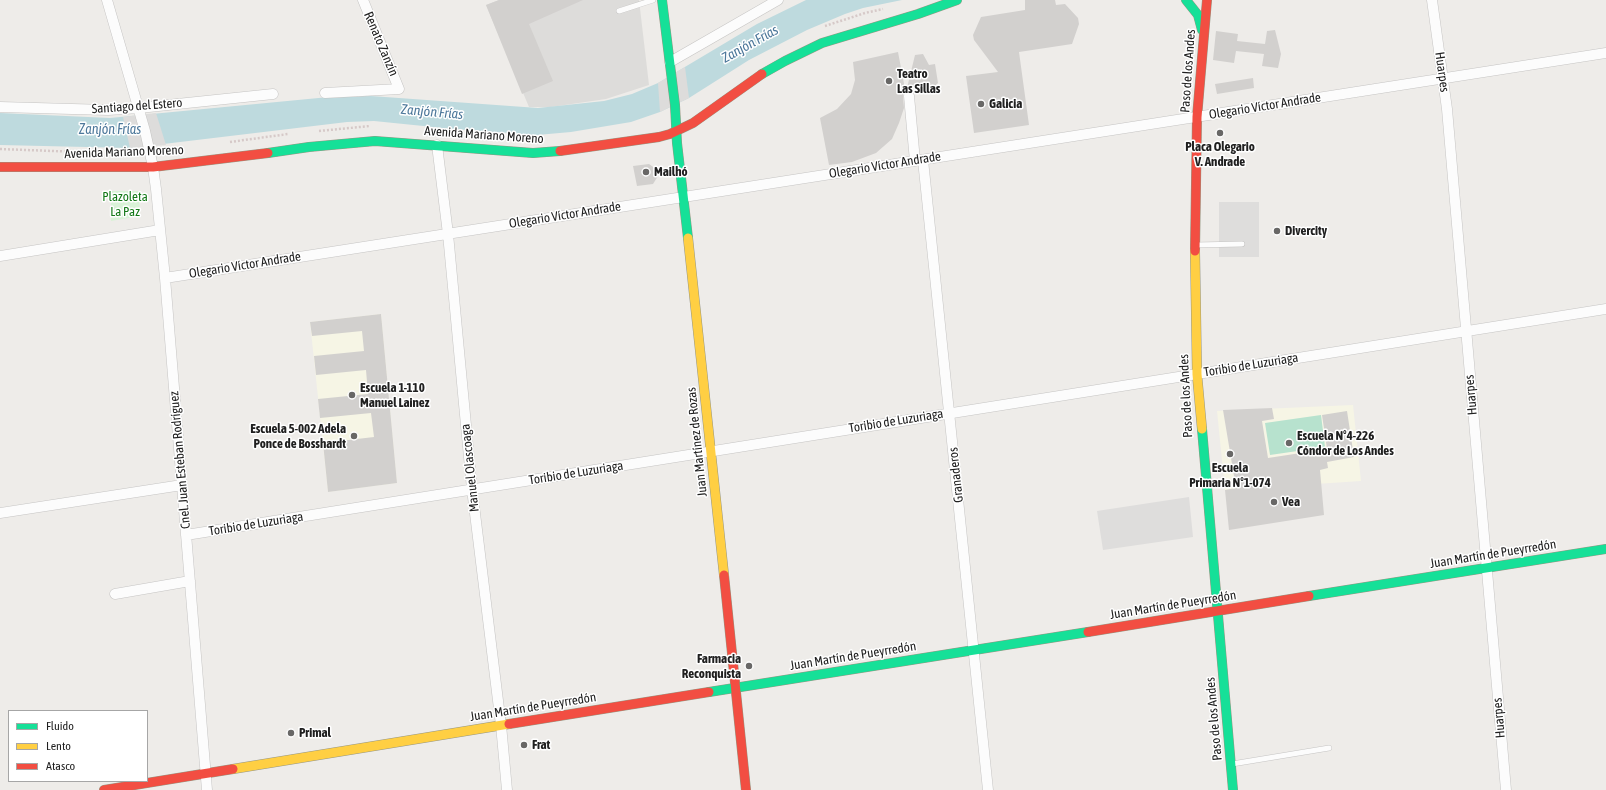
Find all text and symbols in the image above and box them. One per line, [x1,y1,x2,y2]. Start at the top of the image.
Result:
street label: Renato Zanzín [360,9,402,79]
water label: Zanjón Frías [719,22,781,66]
street label: Paso de los Andes [1177,29,1199,113]
street label: Huarpes [1431,51,1453,93]
place label: Teatro Las Sillas [897,66,940,97]
marker: Teatro Las Sillas [884,76,894,86]
street label: Olegario Víctor Andrade [1208,89,1322,123]
street label: Santiago del Estero [91,95,183,117]
place label: Galicia [989,96,1022,112]
marker: Galicia [976,99,986,109]
water label: Zanjón Frías [400,101,464,123]
water label: Zanjón Frías [79,122,141,138]
street label: Avenida Mariano Moreno [424,123,544,147]
marker: Placa Olegario V. Andrade [1215,128,1225,138]
place label: Placa Olegario V. Andrade [1185,139,1255,170]
street label: Avenida Mariano Moreno [64,142,184,162]
street label: Olegario Víctor Andrade [828,148,942,182]
place label: Mailhó [654,164,688,180]
marker: Mailhó [641,167,651,177]
park label: Plazoleta La Paz [102,189,148,220]
street label: Olegario Víctor Andrade [508,198,622,232]
place label: Divercity [1285,223,1327,239]
marker: Divercity [1272,226,1282,236]
street label: Olegario Víctor Andrade [188,248,302,282]
street label: Toribio de Luzuriaga [1203,350,1299,380]
street label: Paso de los Andes [1176,354,1196,438]
street label: Huarpes [1461,374,1481,416]
place label: Escuela 1-110 Manuel Lainez [360,380,429,411]
street label: Juan Martínez de Rozas [683,386,711,498]
marker: Escuela 1-110 Manuel Lainez [347,390,357,400]
street label: Cnel. Juan Esteban Rodríguez [166,391,194,529]
street label: Toribio de Luzuriaga [848,406,944,436]
place label: Escuela 5-002 Adela Ponce de Bosshardt [250,421,346,452]
street label: Manuel Olascoaga [458,423,482,513]
place label: Escuela N°4-226 Cóndor de Los Andes [1297,428,1394,459]
marker: Escuela 5-002 Adela Ponce de Bosshardt [349,431,359,441]
marker: Escuela N°4-226 Cóndor de Los Andes [1284,438,1294,448]
street label: Granaderos [945,447,967,503]
marker: Escuela Primaria N°1-074 [1225,449,1235,459]
street label: Toribio de Luzuriaga [528,458,624,488]
place label: Escuela Primaria N°1-074 [1189,460,1271,491]
place label: Vea [1282,494,1300,510]
marker: Vea [1269,497,1279,507]
street label: Toribio de Luzuriaga [208,509,304,539]
street label: Juan Martín de Pueyrredón [1429,536,1557,572]
street label: Juan Martín de Pueyrredón [1109,587,1237,623]
street label: Juan Martín de Pueyrredón [789,638,917,674]
place label: Farmacia Reconquista [682,651,741,682]
marker: Farmacia Reconquista [744,661,754,671]
street label: Paso de los Andes [1203,677,1225,761]
street label: Juan Martín de Pueyrredón [469,689,597,725]
street label: Huarpes [1489,697,1509,739]
legend [8,710,148,782]
text: Fluido [46,719,74,733]
place label: Primal [299,725,331,741]
marker: Primal [286,728,296,738]
place label: Frat [532,737,550,753]
text: Lento [46,739,71,753]
marker: Frat [519,740,529,750]
text: Atasco [46,759,75,773]

